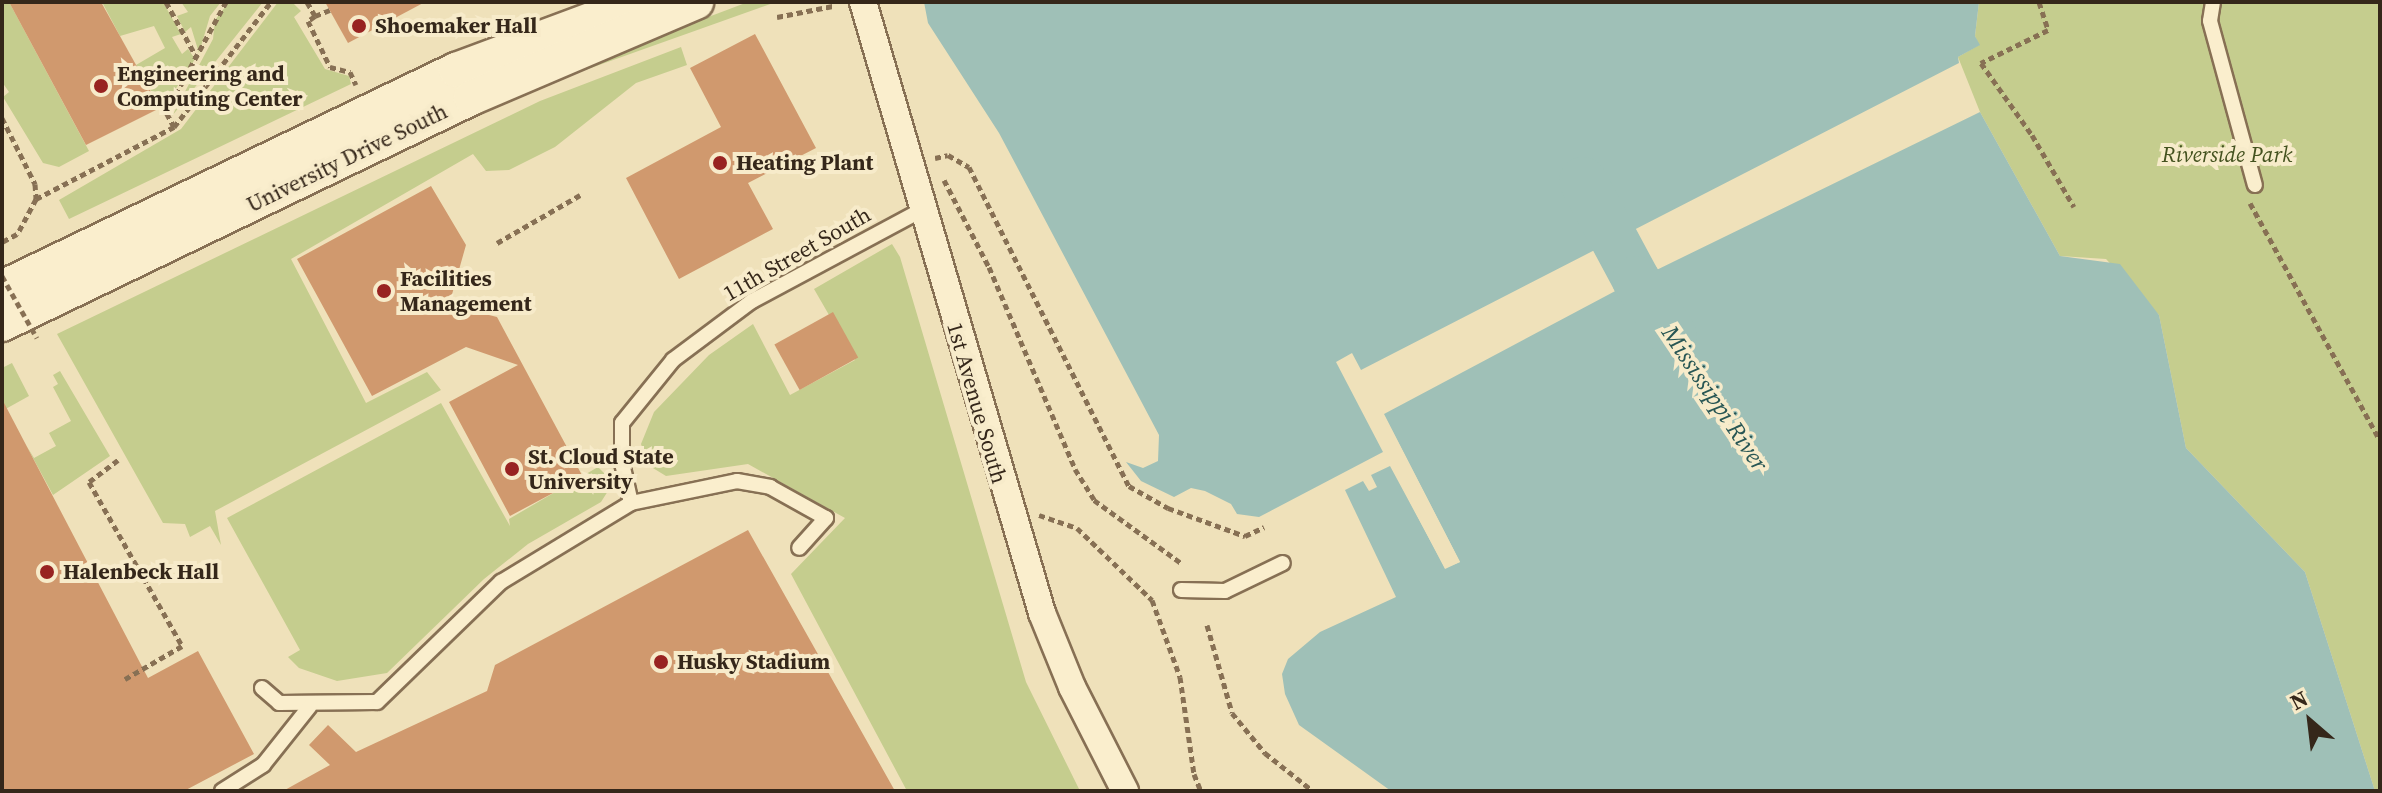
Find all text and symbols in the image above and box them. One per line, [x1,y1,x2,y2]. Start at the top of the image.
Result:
place label: Shoemaker Hall [375,13,537,39]
marker: Shoemaker Hall [350,17,368,35]
place label: Engineering and Computing Center [117,60,303,112]
marker: Engineering and Computing Center [92,77,110,95]
street label: University Drive South [242,98,452,218]
park label: Riverside Park [2162,142,2292,168]
place label: Heating Plant [736,150,873,176]
marker: Heating Plant [711,154,729,172]
street label: 11th Street South [719,201,875,307]
place label: Facilities Management [400,265,532,316]
marker: Facilities Management [375,282,393,300]
street label: 1st Avenue South [941,319,1013,487]
water label: Mississippi River [1656,320,1774,476]
place label: St. Cloud State University [528,443,674,494]
marker: St. Cloud State University [503,460,521,478]
place label: Halenbeck Hall [63,559,219,585]
marker: Halenbeck Hall [38,563,56,581]
place label: Husky Stadium [677,649,830,675]
marker: Husky Stadium [652,653,670,671]
north arrow [2270,681,2350,761]
text: N [2285,683,2313,717]

